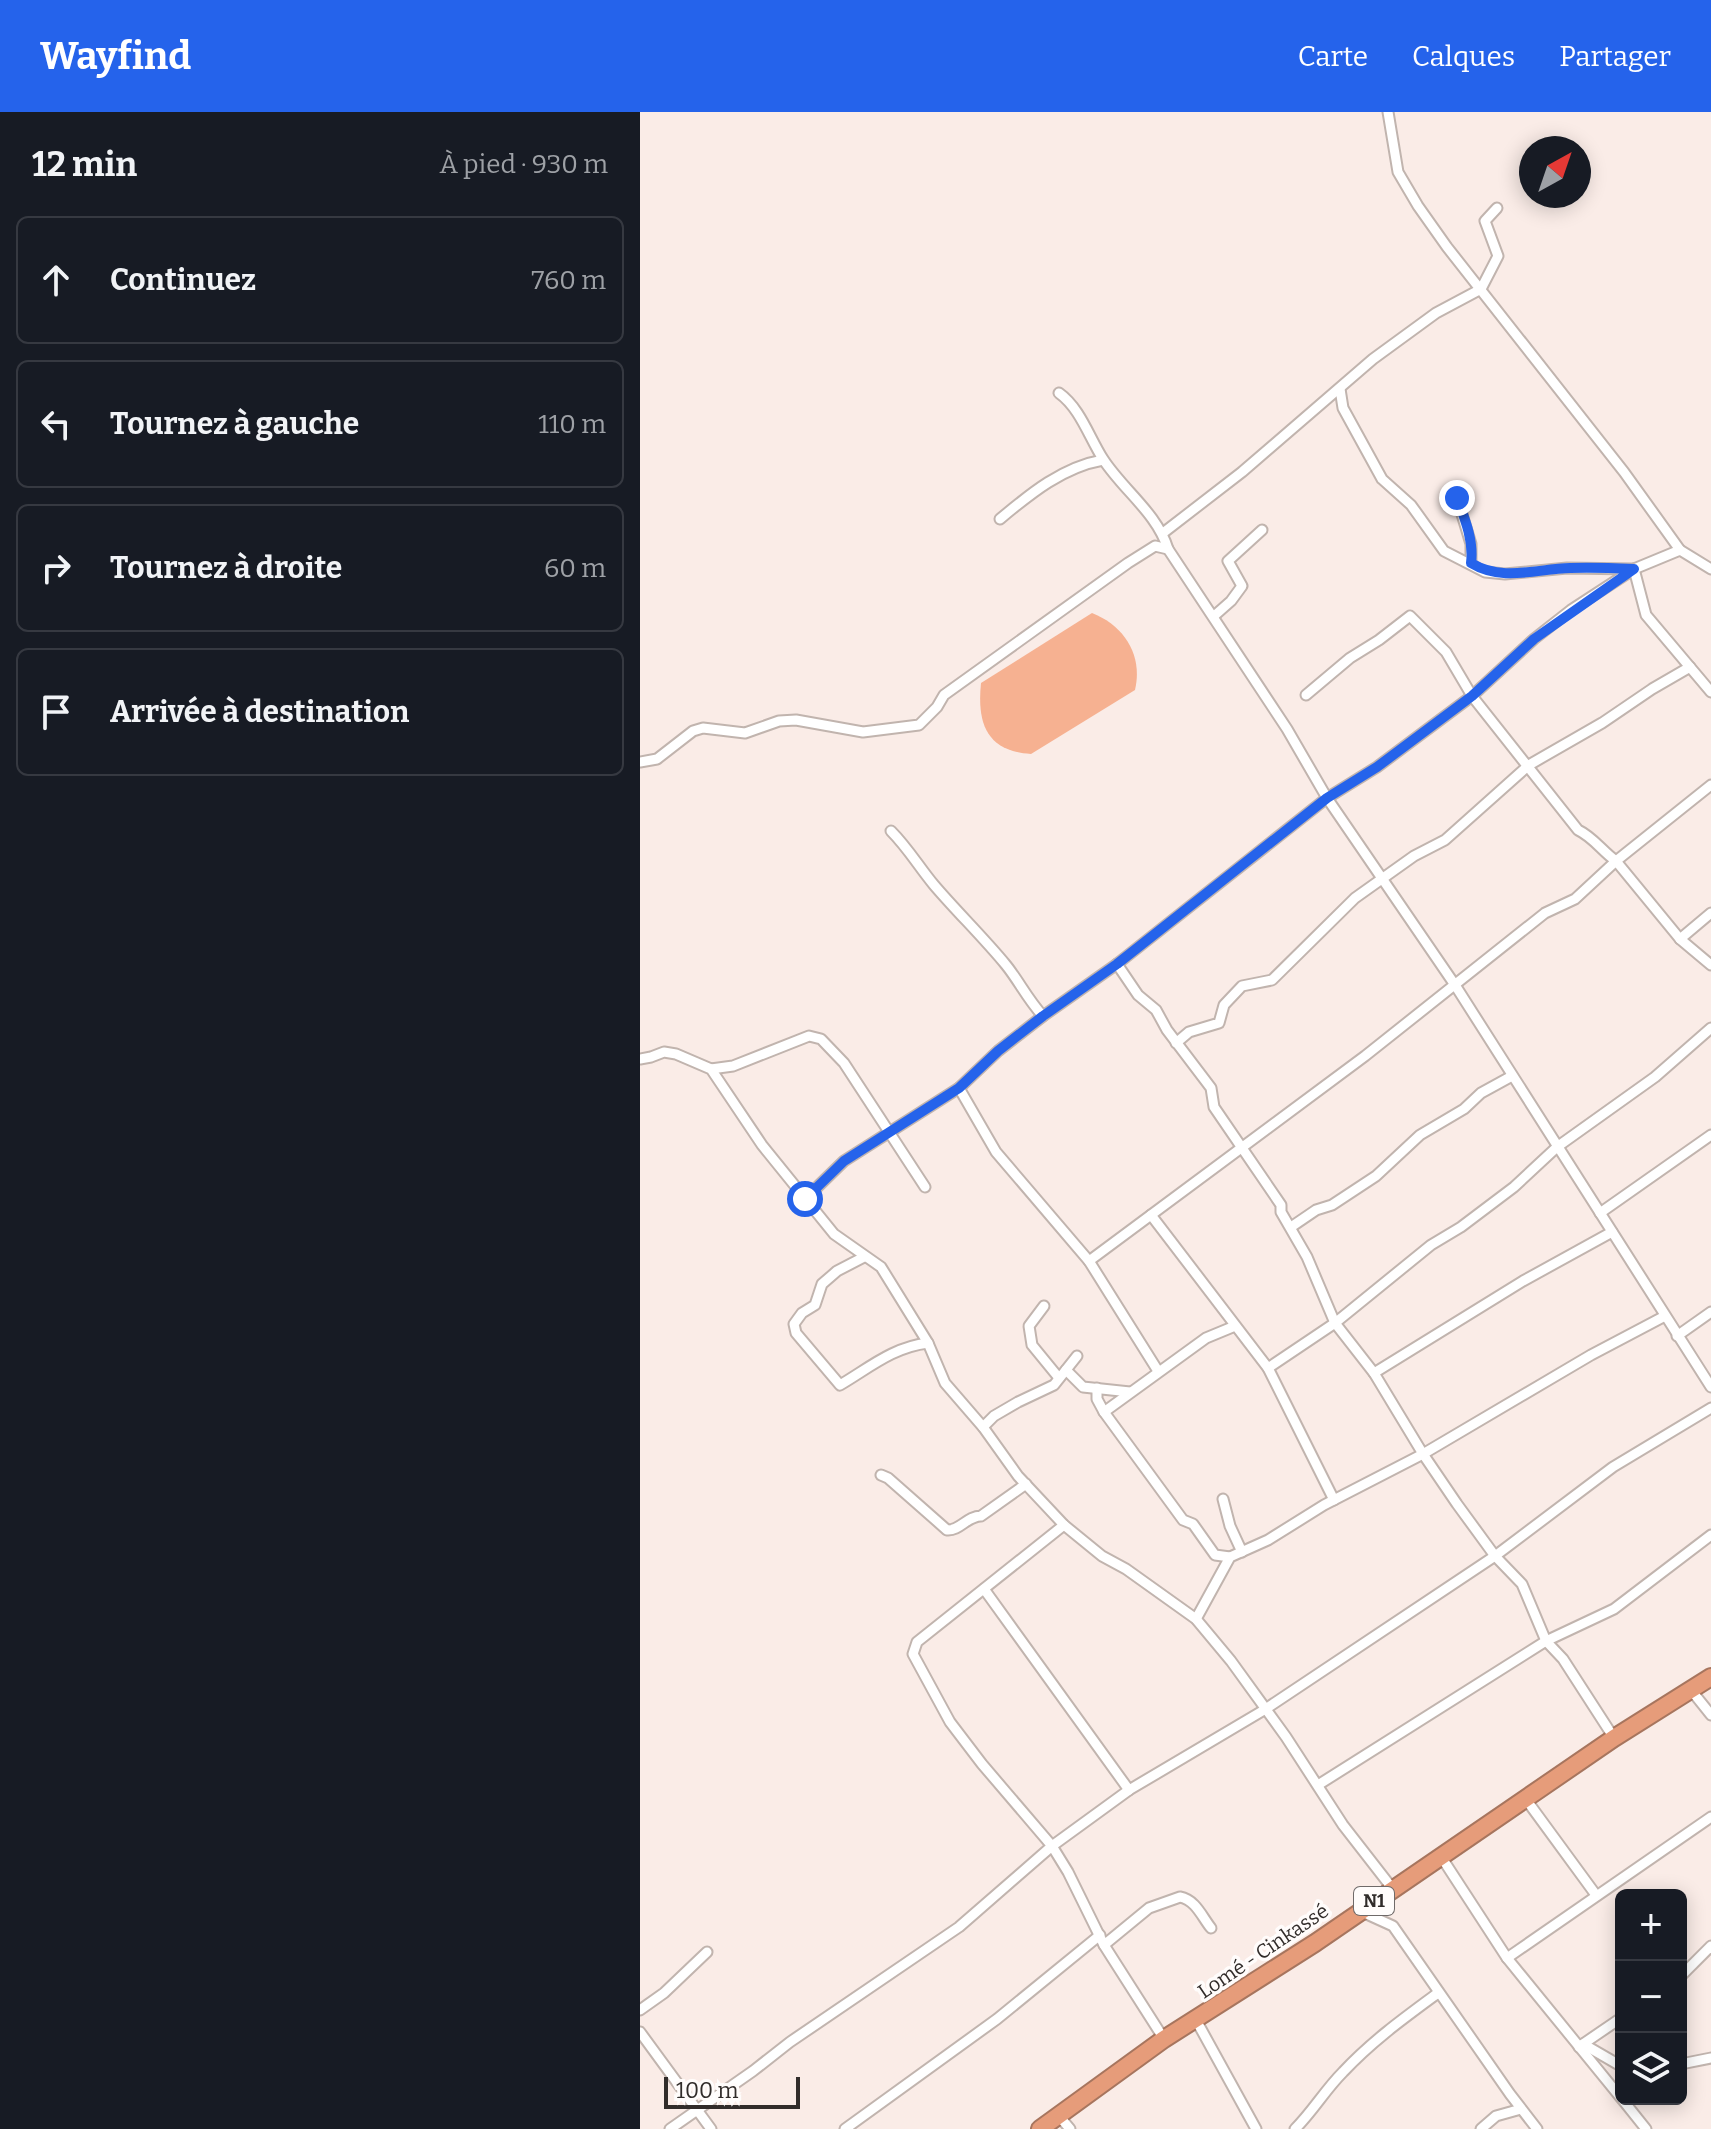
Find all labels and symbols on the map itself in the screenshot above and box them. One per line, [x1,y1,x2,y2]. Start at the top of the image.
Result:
north arrow [1519,136,1591,208]
route end [1439,480,1475,516]
route start [787,1181,823,1217]
road number: N1 [1354,1887,1394,1915]
street label: Lomé - Cinkassé [1193,1898,1333,2004]
scale bar [664,2073,800,2109]

